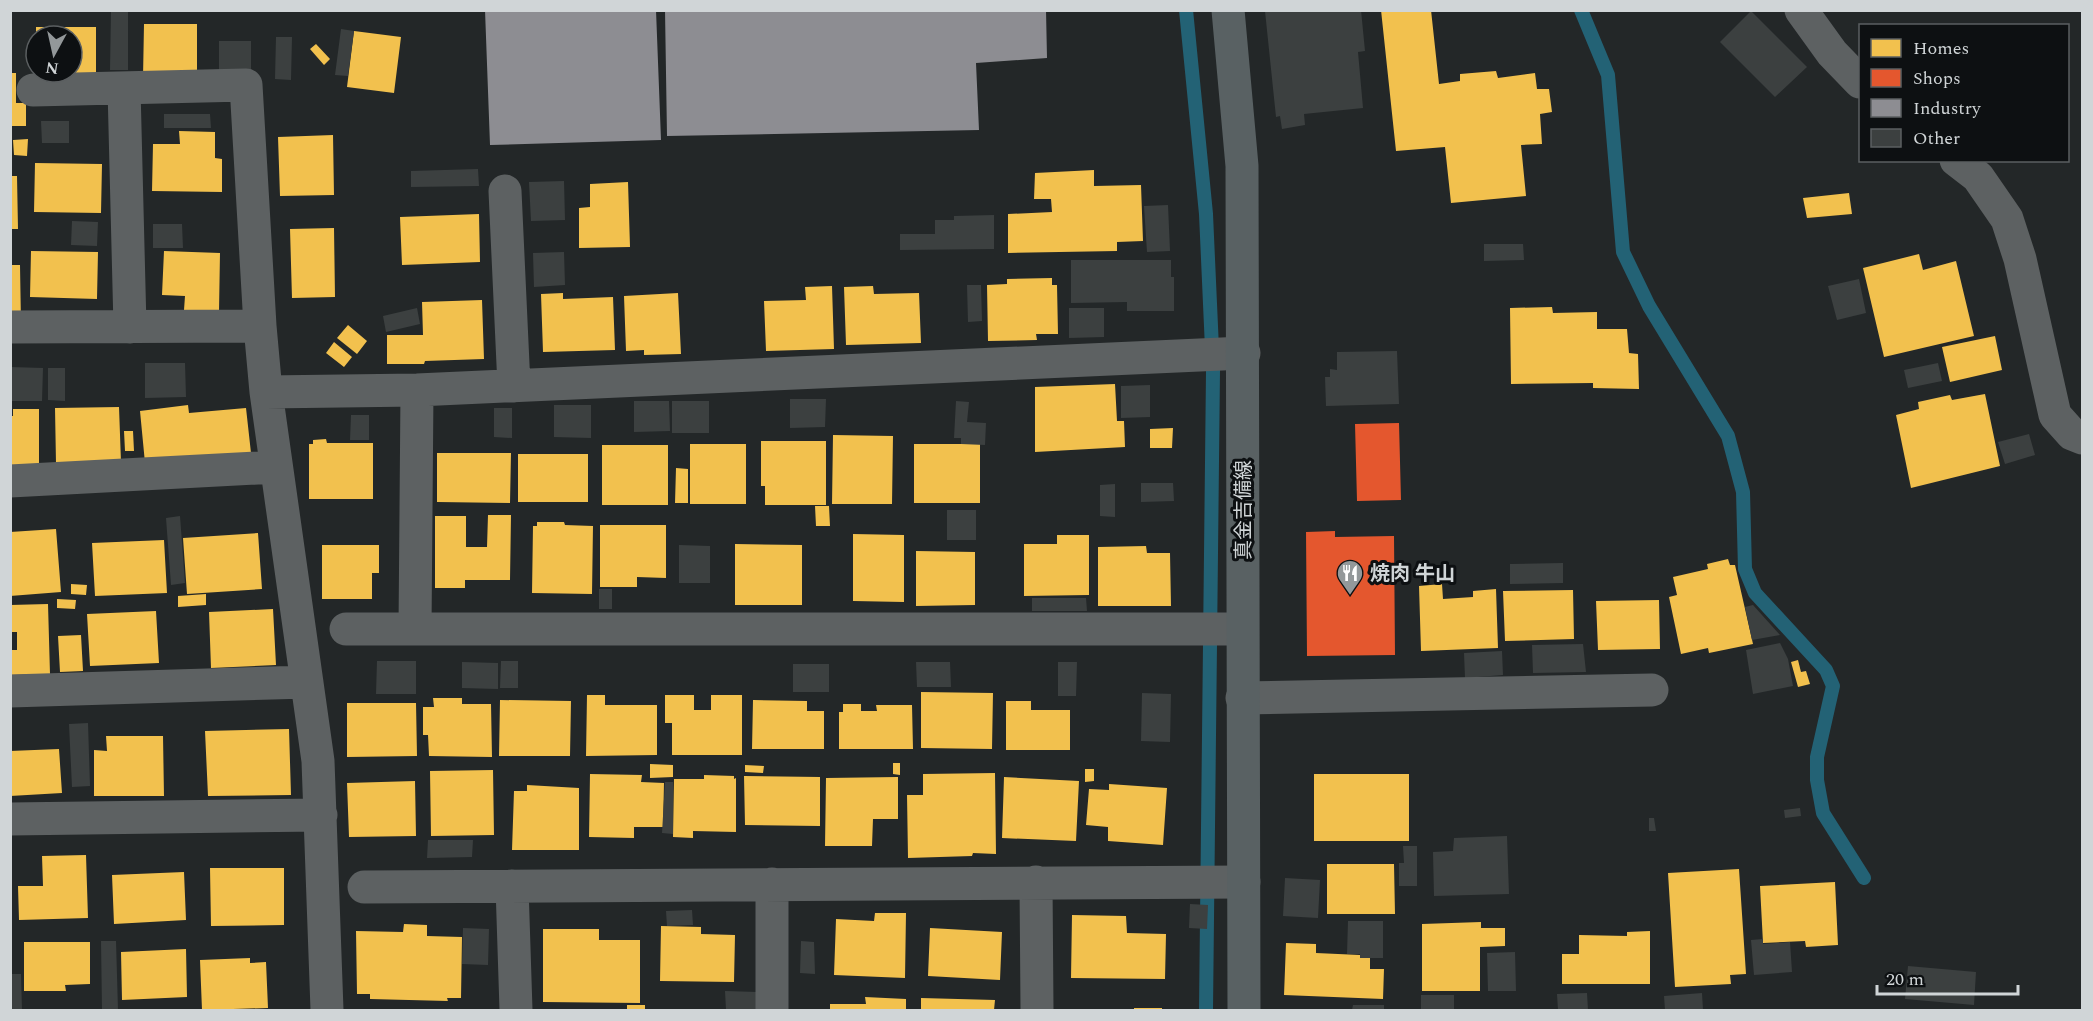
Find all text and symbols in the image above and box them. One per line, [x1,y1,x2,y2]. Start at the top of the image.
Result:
north arrow [24,24,84,84]
legend [1859,24,2069,162]
text: Homes [1913,35,1969,62]
text: N [44,55,60,81]
text: Shops [1913,65,1961,92]
text: Industry [1913,95,1982,122]
text: Other [1913,125,1960,152]
street label: 真金吉備線 [1229,460,1259,560]
restaurant icon: 焼肉 牛山 [1335,558,1365,596]
place label: 焼肉 牛山 [1370,559,1455,589]
scale bar [1877,958,2018,996]
text: 20 m [1886,966,1924,993]

